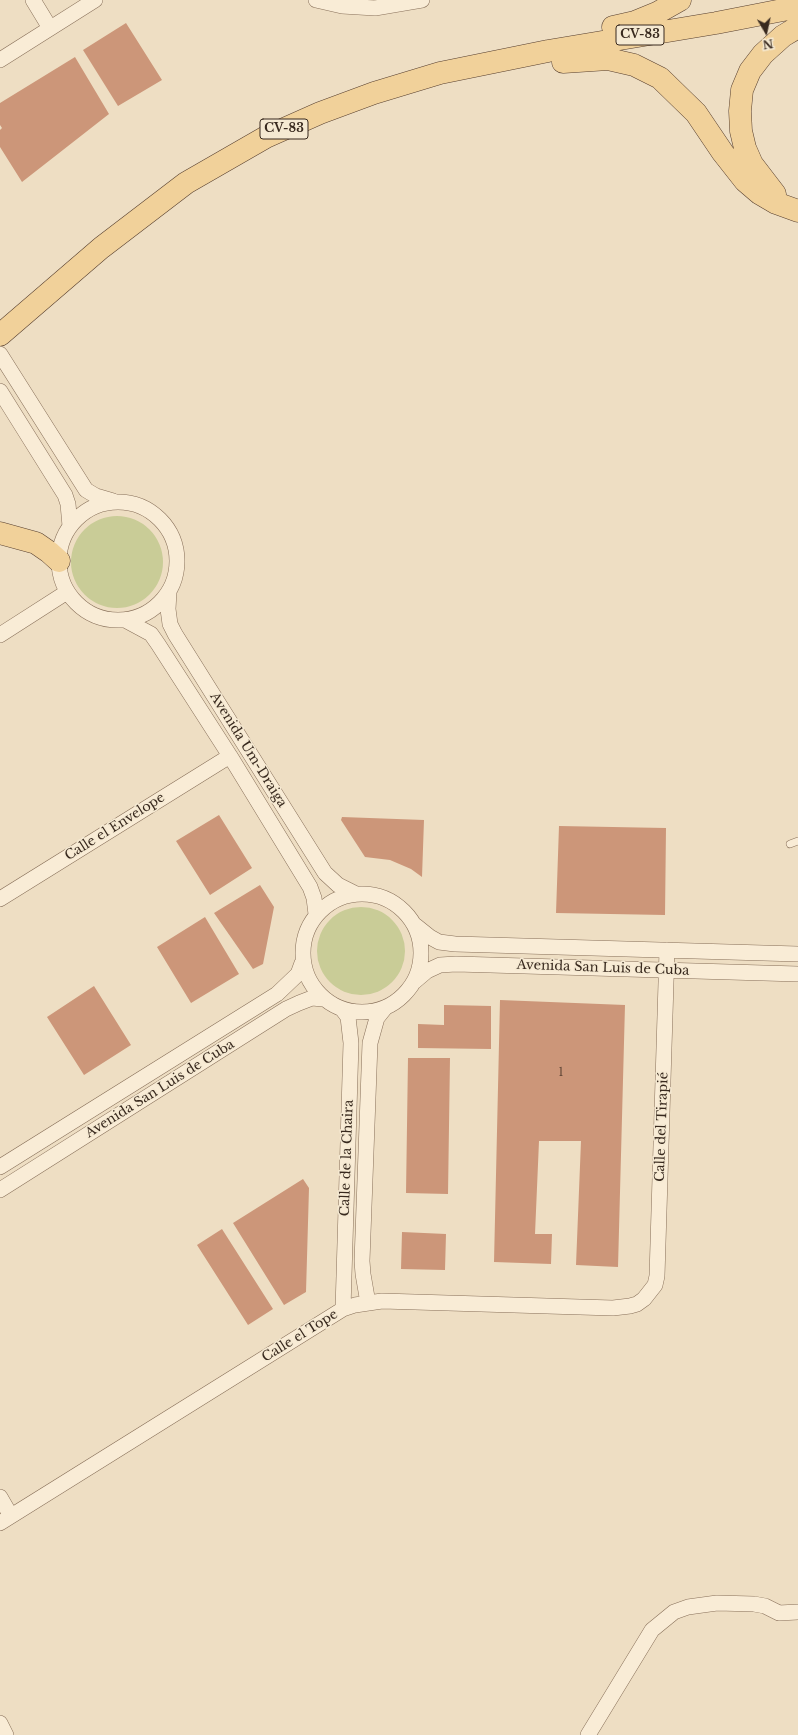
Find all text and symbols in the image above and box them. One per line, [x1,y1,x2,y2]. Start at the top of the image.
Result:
north arrow [746,12,786,52]
road number: CV-83 [616,25,664,45]
text: N [762,36,774,52]
road number: CV-83 [260,119,308,139]
street label: Avenida Um-Draiga [206,690,290,810]
street label: Calle el Envelope [62,790,168,864]
street label: Avenida San Luis de Cuba [516,957,690,979]
street label: Avenida San Luis de Cuba [83,1037,237,1141]
house number: 1 [559,1066,563,1080]
street label: Calle del Tirapié [652,1072,672,1182]
street label: Calle de la Chaira [337,1099,357,1217]
street label: Calle el Tope [259,1306,341,1366]

